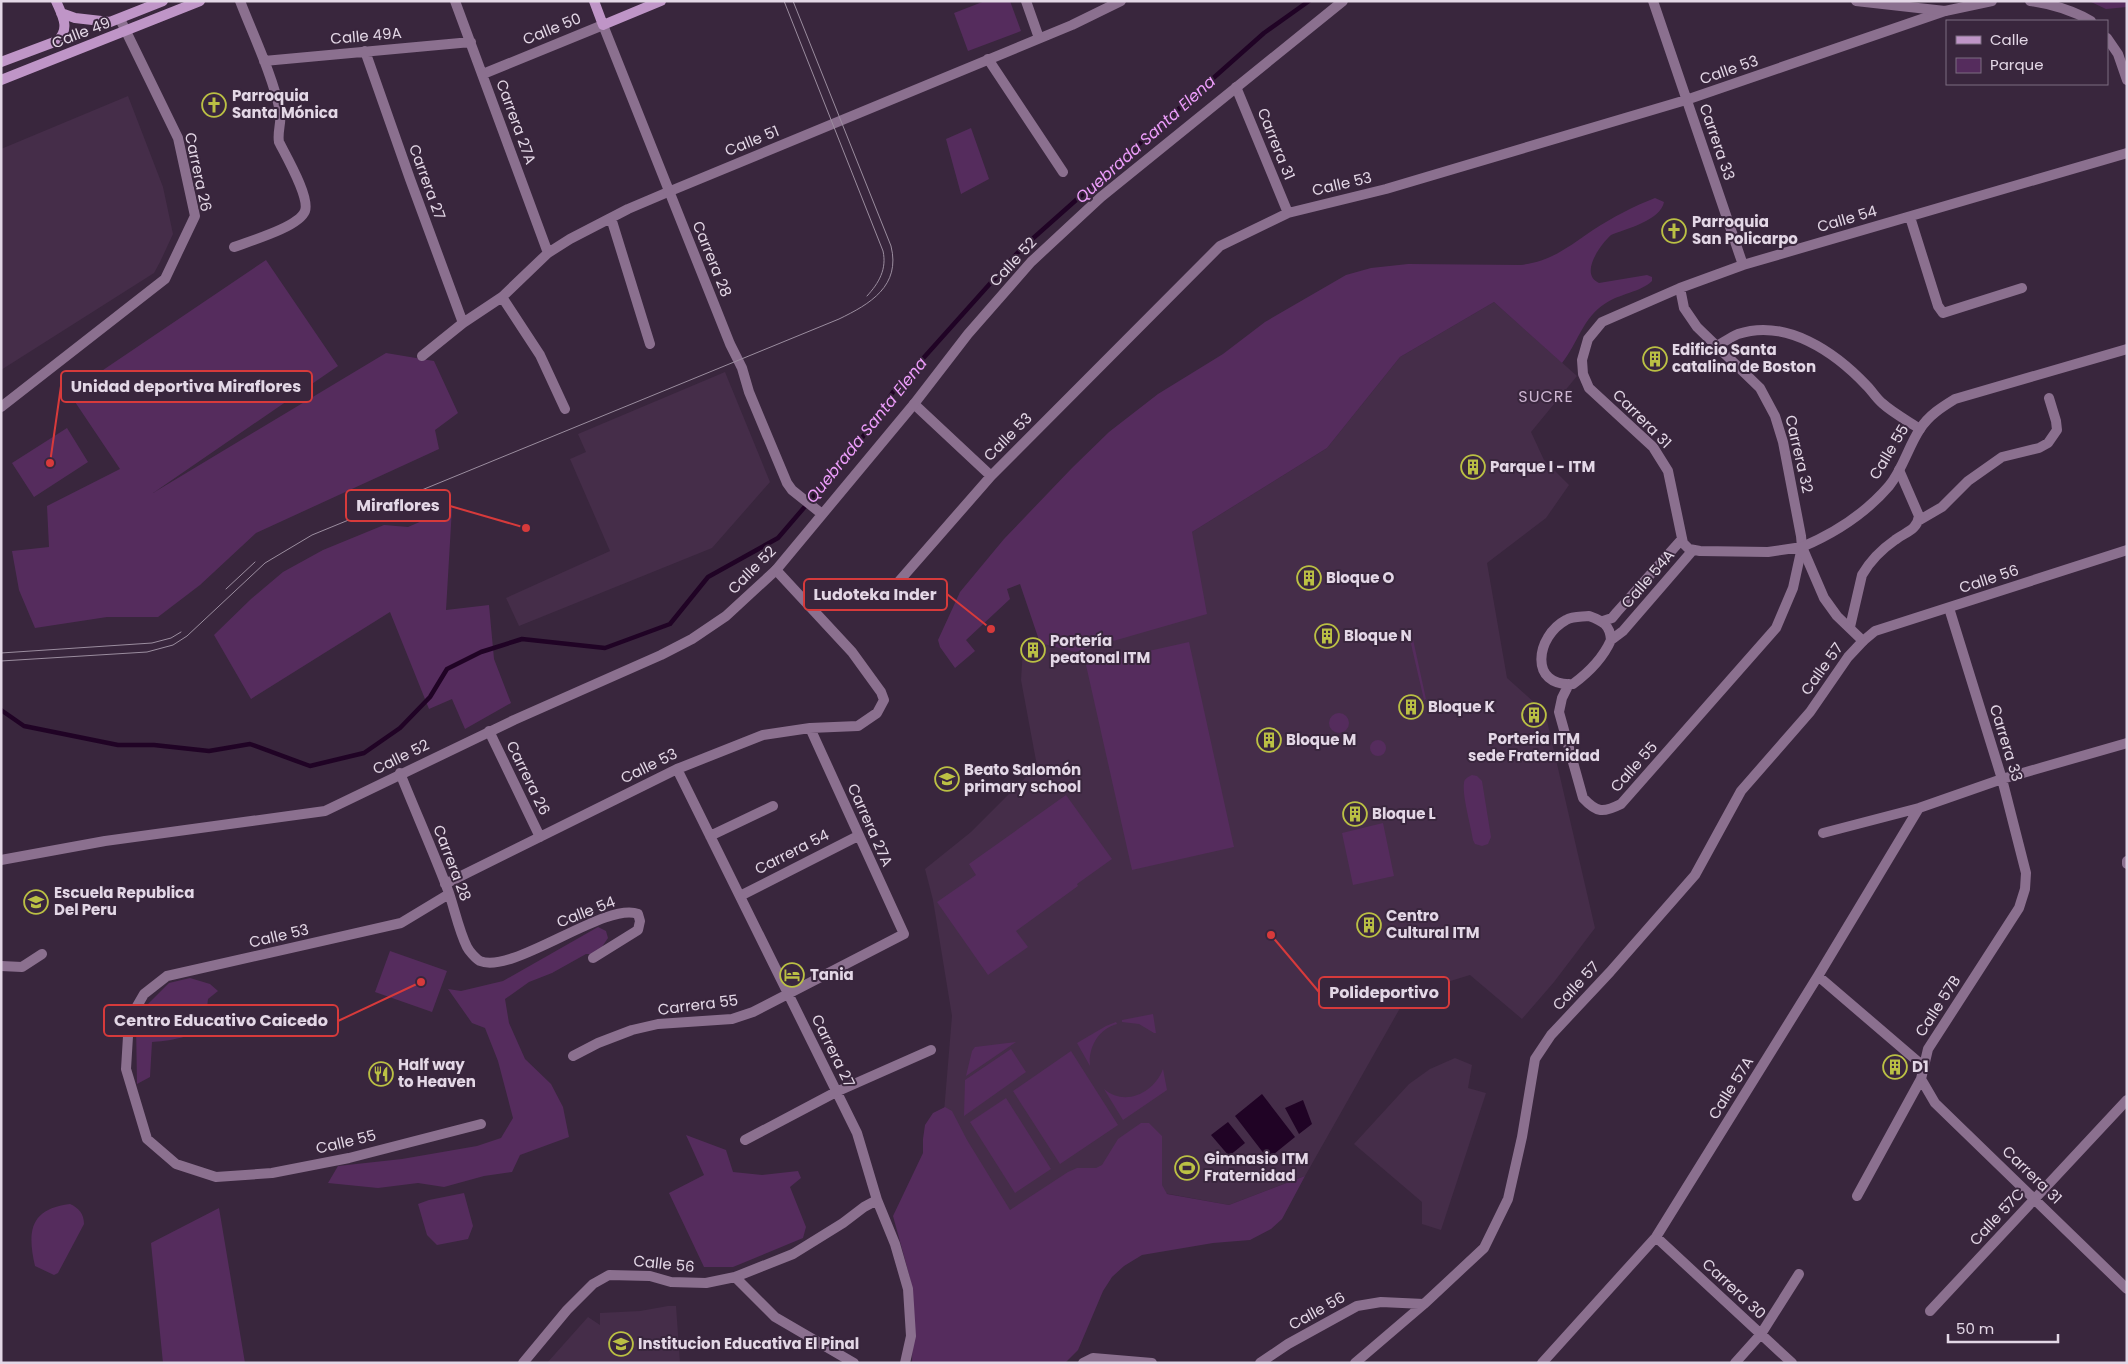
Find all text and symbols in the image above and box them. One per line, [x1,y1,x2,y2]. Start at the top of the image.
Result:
street label: Calle 50 [519,7,584,50]
street label: Calle 49 [48,12,113,53]
legend [1946,20,2108,85]
street label: Calle 49A [329,22,402,49]
text: Calle [1990,29,2028,50]
street label: Calle 53 [1697,50,1761,89]
text: Parque [1990,54,2043,75]
water label: Quebrada Santa Elena [1070,70,1221,209]
street label: Carrera 27A [491,76,542,167]
place label: Parroquia Santa Mónica [232,85,338,123]
church icon: Parroquia Santa Mónica [201,92,227,118]
street label: Carrera 33 [1695,101,1740,183]
street label: Carrera 31 [1253,105,1300,183]
street label: Calle 51 [722,120,782,161]
street label: Carrera 26 [180,131,217,213]
street label: Carrera 27 [404,141,451,222]
street label: Calle 53 [1310,166,1374,201]
street label: Calle 54 [1815,200,1879,237]
place label: Parroquia San Policarpo [1692,211,1798,249]
street label: Carrera 28 [688,218,737,300]
church icon: Parroquia San Policarpo [1661,218,1687,244]
street label: Calle 52 [984,232,1041,291]
place label: Edificio Santa catalina de Boston [1672,339,1816,377]
building icon: Edificio Santa catalina de Boston [1642,346,1668,372]
water label: Quebrada Santa Elena [800,352,933,508]
callout: Unidad deportiva Miraflores [61,371,312,402]
text: Unidad deportiva Miraflores [71,375,301,398]
street label: Carrera 31 [1608,384,1677,453]
district label: SUCRE [1518,385,1574,408]
street label: Calle 53 [979,408,1037,466]
street label: Carrera 32 [1780,413,1819,495]
street label: Calle 55 [1864,420,1913,483]
building icon: Parque I - ITM [1460,454,1486,480]
place label: Parque I - ITM [1490,456,1595,477]
callout: Miraflores [346,490,450,521]
text: Miraflores [356,494,440,517]
street label: Calle 52 [723,541,780,598]
street label: Calle 54A [1616,545,1679,612]
street label: Calle 56 [1956,559,2021,598]
building icon: Bloque O [1296,565,1322,591]
place label: Bloque O [1326,567,1395,588]
callout: Ludoteka Inder [804,579,947,610]
text: Ludoteka Inder [813,583,937,606]
building icon: Bloque N [1314,623,1340,649]
place label: Bloque N [1344,625,1412,646]
place label: Portería peatonal ITM [1050,630,1150,668]
building icon: Portería peatonal ITM [1020,637,1046,663]
street label: Calle 57 [1795,638,1848,699]
building icon: Bloque K [1398,694,1424,720]
place label: Bloque K [1428,696,1496,717]
building icon: Porteria ITM sede Fraternidad [1521,702,1547,728]
street label: Carrera 33 [1985,702,2028,784]
building icon: Bloque M [1256,727,1282,753]
place label: Porteria ITM sede Fraternidad [1468,728,1600,766]
place label: Bloque M [1286,729,1356,750]
street label: Calle 52 [369,734,433,779]
street label: Carrera 26 [501,737,555,818]
street label: Calle 55 [1605,737,1662,796]
street label: Calle 53 [617,743,681,788]
place label: Beato Salomón primary school [964,759,1081,797]
school or university icon: Beato Salomón primary school [934,766,960,792]
street label: Carrera 27A [843,780,898,870]
building icon: Bloque L [1342,801,1368,827]
place label: Bloque L [1372,803,1436,824]
street label: Carrera 28 [428,822,477,904]
street label: Carrera 54 [751,824,833,879]
place label: Escuela Republica Del Peru [54,882,194,920]
school or university icon: Escuela Republica Del Peru [23,889,49,915]
street label: Calle 54 [553,891,618,932]
place label: Centro Cultural ITM [1386,905,1479,943]
building icon: Centro Cultural ITM [1356,912,1382,938]
street label: Calle 53 [247,918,311,953]
street label: Calle 57 [1547,957,1604,1015]
hotel icon: Tania [779,962,805,988]
place label: Tania [810,964,854,985]
street label: Calle 57B [1910,971,1965,1040]
callout: Polideportivo [1319,977,1449,1008]
text: Polideportivo [1329,981,1439,1004]
street label: Carrera 55 [657,989,739,1020]
callout: Centro Educativo Caicedo [104,1005,338,1036]
text: Centro Educativo Caicedo [114,1009,328,1032]
street label: Carrera 27 [807,1011,860,1091]
street label: Calle 57A [1703,1052,1758,1123]
place label: Half way to Heaven [398,1054,476,1092]
building icon: D1 [1882,1054,1908,1080]
place label: D1 [1912,1056,1929,1077]
restaurant icon: Half way to Heaven [368,1061,394,1087]
street label: Calle 55 [314,1124,378,1159]
street label: Carrera 31 [1998,1141,2067,1208]
place label: Gimnasio ITM Fraternidad [1204,1148,1309,1186]
sports icon: Gimnasio ITM Fraternidad [1174,1155,1200,1181]
street label: Calle 57C [1965,1183,2029,1250]
street label: Calle 56 [632,1250,696,1277]
street label: Carrera 30 [1698,1254,1771,1324]
street label: Calle 56 [1285,1287,1349,1335]
scale bar [1948,1312,2058,1344]
text: 50 m [1956,1318,1994,1339]
school or university icon: Institucion Educativa El Pinal [608,1331,634,1357]
place label: Institucion Educativa El Pinal [638,1333,859,1354]

